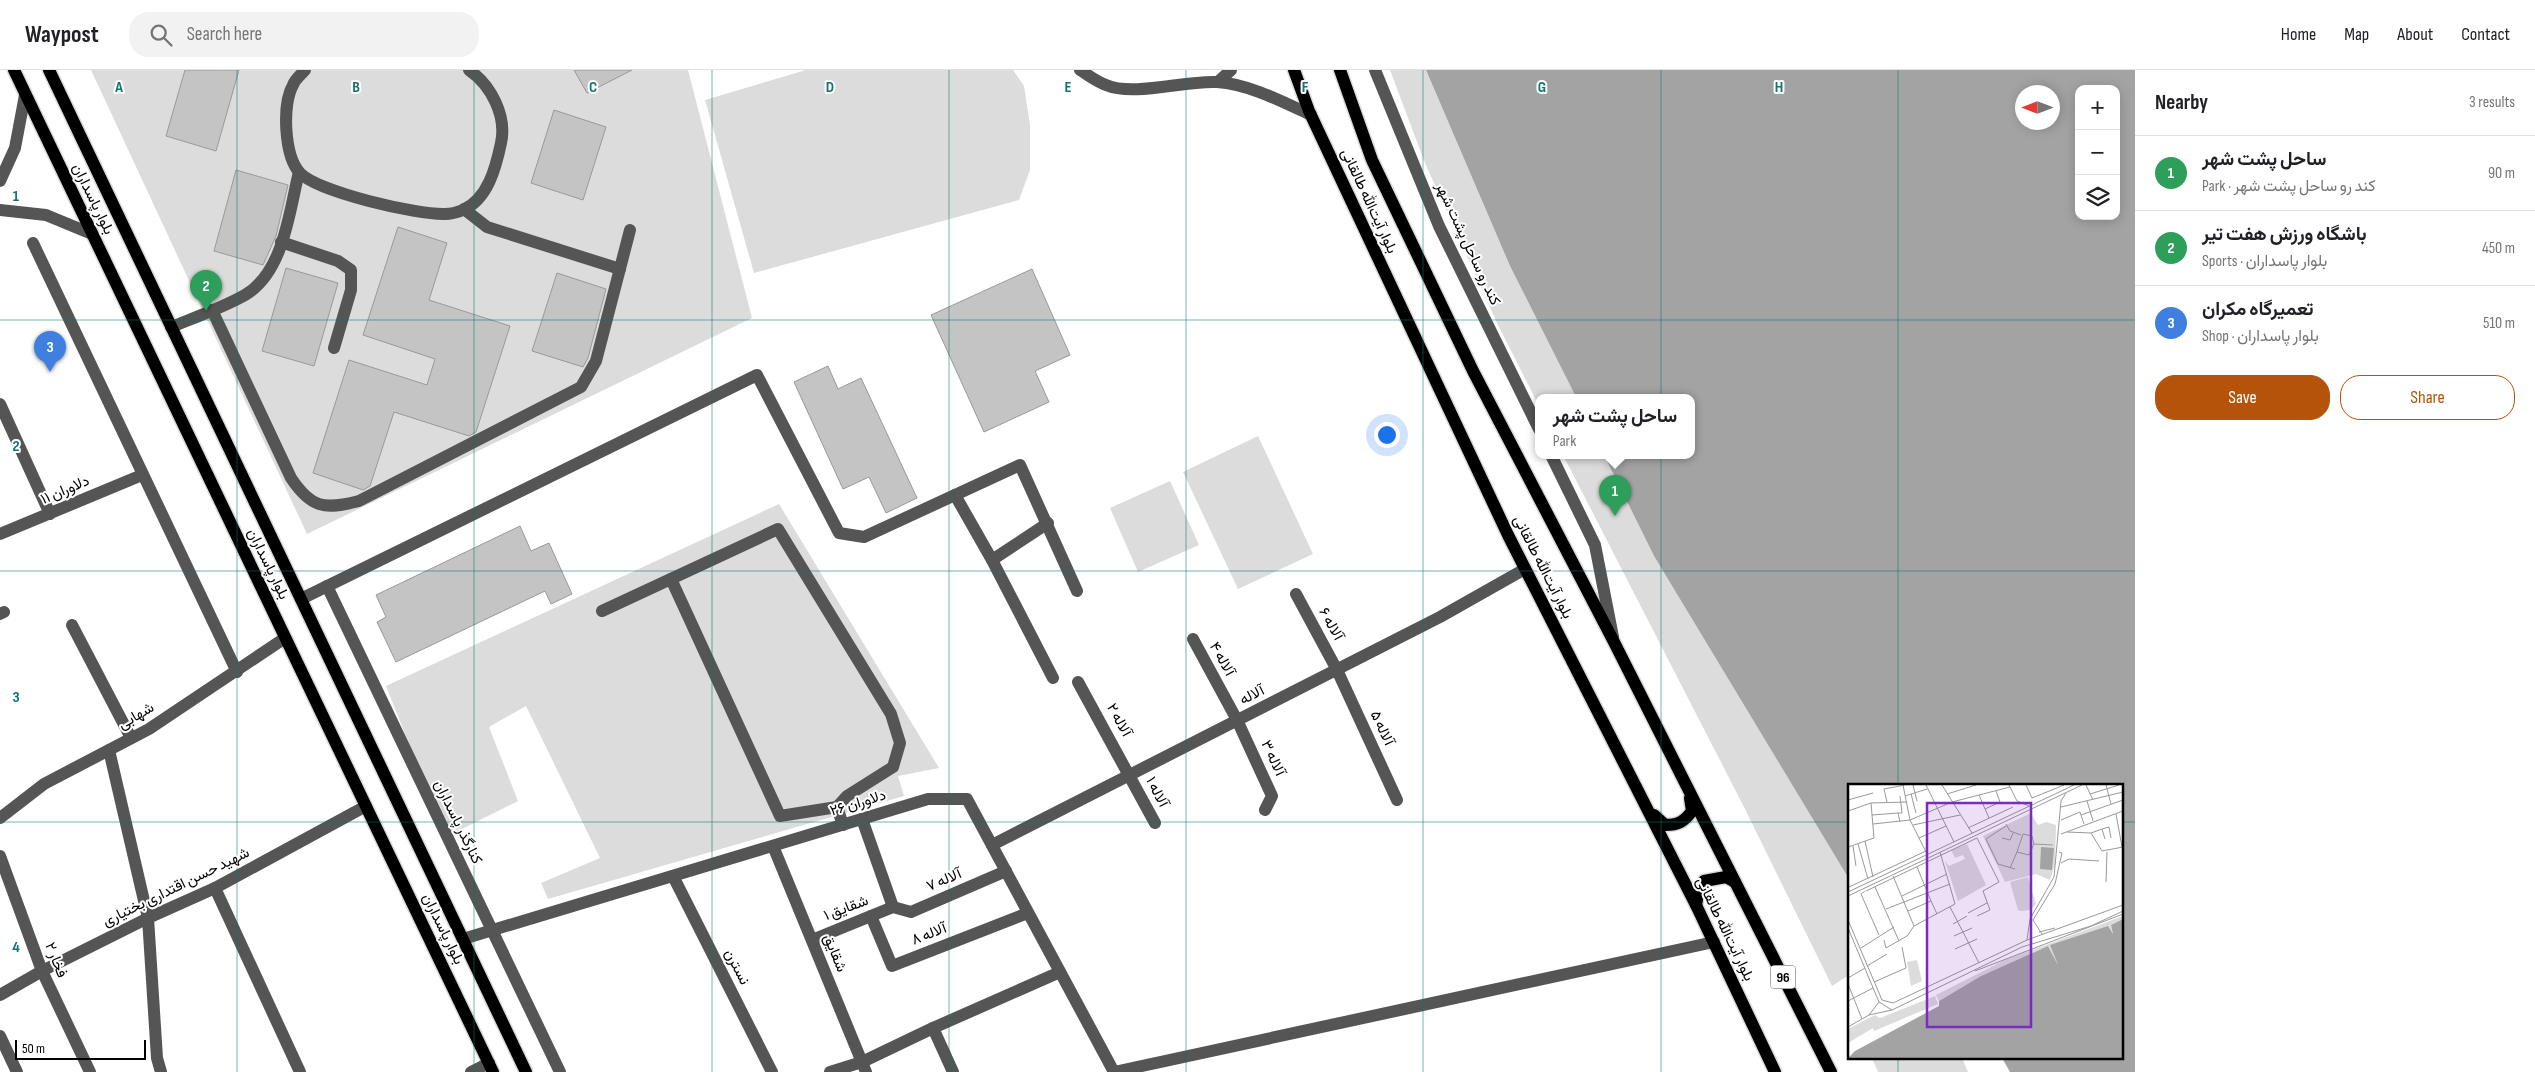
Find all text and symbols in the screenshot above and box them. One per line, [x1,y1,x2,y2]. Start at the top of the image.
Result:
search box [129,12,479,57]
text: Waypost [25,20,99,49]
icon: search [147,21,175,49]
text: Search here [187,23,262,46]
text: Home [2281,24,2316,45]
text: Map [2344,24,2369,45]
text: About [2397,24,2433,45]
text: Contact [2461,24,2510,45]
text: A [114,78,123,97]
text: B [352,78,360,97]
text: C [589,78,597,97]
text: D [826,78,834,97]
text: E [1065,78,1072,97]
text: F [1302,78,1309,97]
text: G [1538,78,1546,97]
text: H [1775,78,1783,97]
north arrow [2015,85,2060,130]
map controls [2075,85,2120,220]
button: + [2075,85,2120,130]
text: Nearby [2155,90,2208,115]
text: 3 results [2469,93,2515,112]
button: − [2075,130,2120,175]
street label: بلوار آیت‌الله طالقانی [1336,145,1402,257]
text: ساحل پشت شهر [2202,148,2326,171]
street label: بلوار پاسداران [68,160,118,238]
text: 1 [2168,164,2174,183]
text: 90 m [2488,164,2515,183]
button: layers [2075,175,2120,220]
text: Park · کند رو ساحل پشت شهر [2202,177,2376,196]
street label: کند رو ساحل پشت شهر [1431,179,1505,309]
text: 1 [13,187,20,206]
text: باشگاه ورزش هفت تیر [2202,223,2367,246]
text: 2 [2167,239,2175,258]
text: 450 m [2482,239,2515,258]
text: Sports · بلوار پاسداران [2202,252,2327,271]
pin: 2 [190,270,222,311]
text: تعمیرگاه مکران [2202,298,2314,321]
text: 3 [2167,314,2175,333]
text: 510 m [2483,314,2515,333]
text: Shop · بلوار پاسداران [2202,327,2319,346]
pin: 3 [34,331,66,372]
button: Save [2155,375,2330,420]
button: Share [2340,375,2515,420]
popup [1535,394,1695,459]
text: ساحل پشت شهر [1553,405,1677,428]
your location [1374,422,1400,448]
text: Park [1553,432,1576,451]
text: 2 [12,437,20,456]
street label: دلاوران ۱۱ [38,471,92,509]
pin: 1 [1599,475,1631,516]
street label: بلوار آیت‌الله طالقانی [1509,512,1577,622]
street label: بلوار پاسداران [243,525,293,603]
street label: آلاله ۶ [1314,604,1348,645]
street label: آلاله ۴ [1205,639,1240,681]
street label: آلاله [1237,680,1269,709]
text: 3 [12,688,20,707]
street label: شهابی [114,698,158,734]
street label: آلاله ۲ [1102,700,1137,741]
street label: آلاله ۵ [1366,708,1399,750]
street label: آلاله ۳ [1256,737,1290,780]
street label: آلاله ۱ [1141,774,1173,812]
street label: کنارگذر پاسداران [429,777,487,867]
inset map [1848,784,2122,1060]
street label: دلاوران ۲۶ [828,785,888,821]
street label: شهید حسن اقتداری بختیاری [99,843,253,931]
street label: آلاله ۷ [924,864,966,896]
street label: بلوار آیت‌الله طالقانی [1692,874,1758,984]
street label: بلوار پاسداران [418,890,468,968]
street label: شقایق ۱ [821,891,871,925]
street label: آلاله ۸ [909,918,951,949]
street label: شقایق [819,931,851,975]
text: 4 [12,938,20,957]
street label: فخار ۲ [40,940,72,981]
street label: نسترن [720,946,754,988]
road number: 96 [1770,966,1796,989]
scale bar [15,1037,146,1060]
text: 50 m [22,1040,45,1057]

